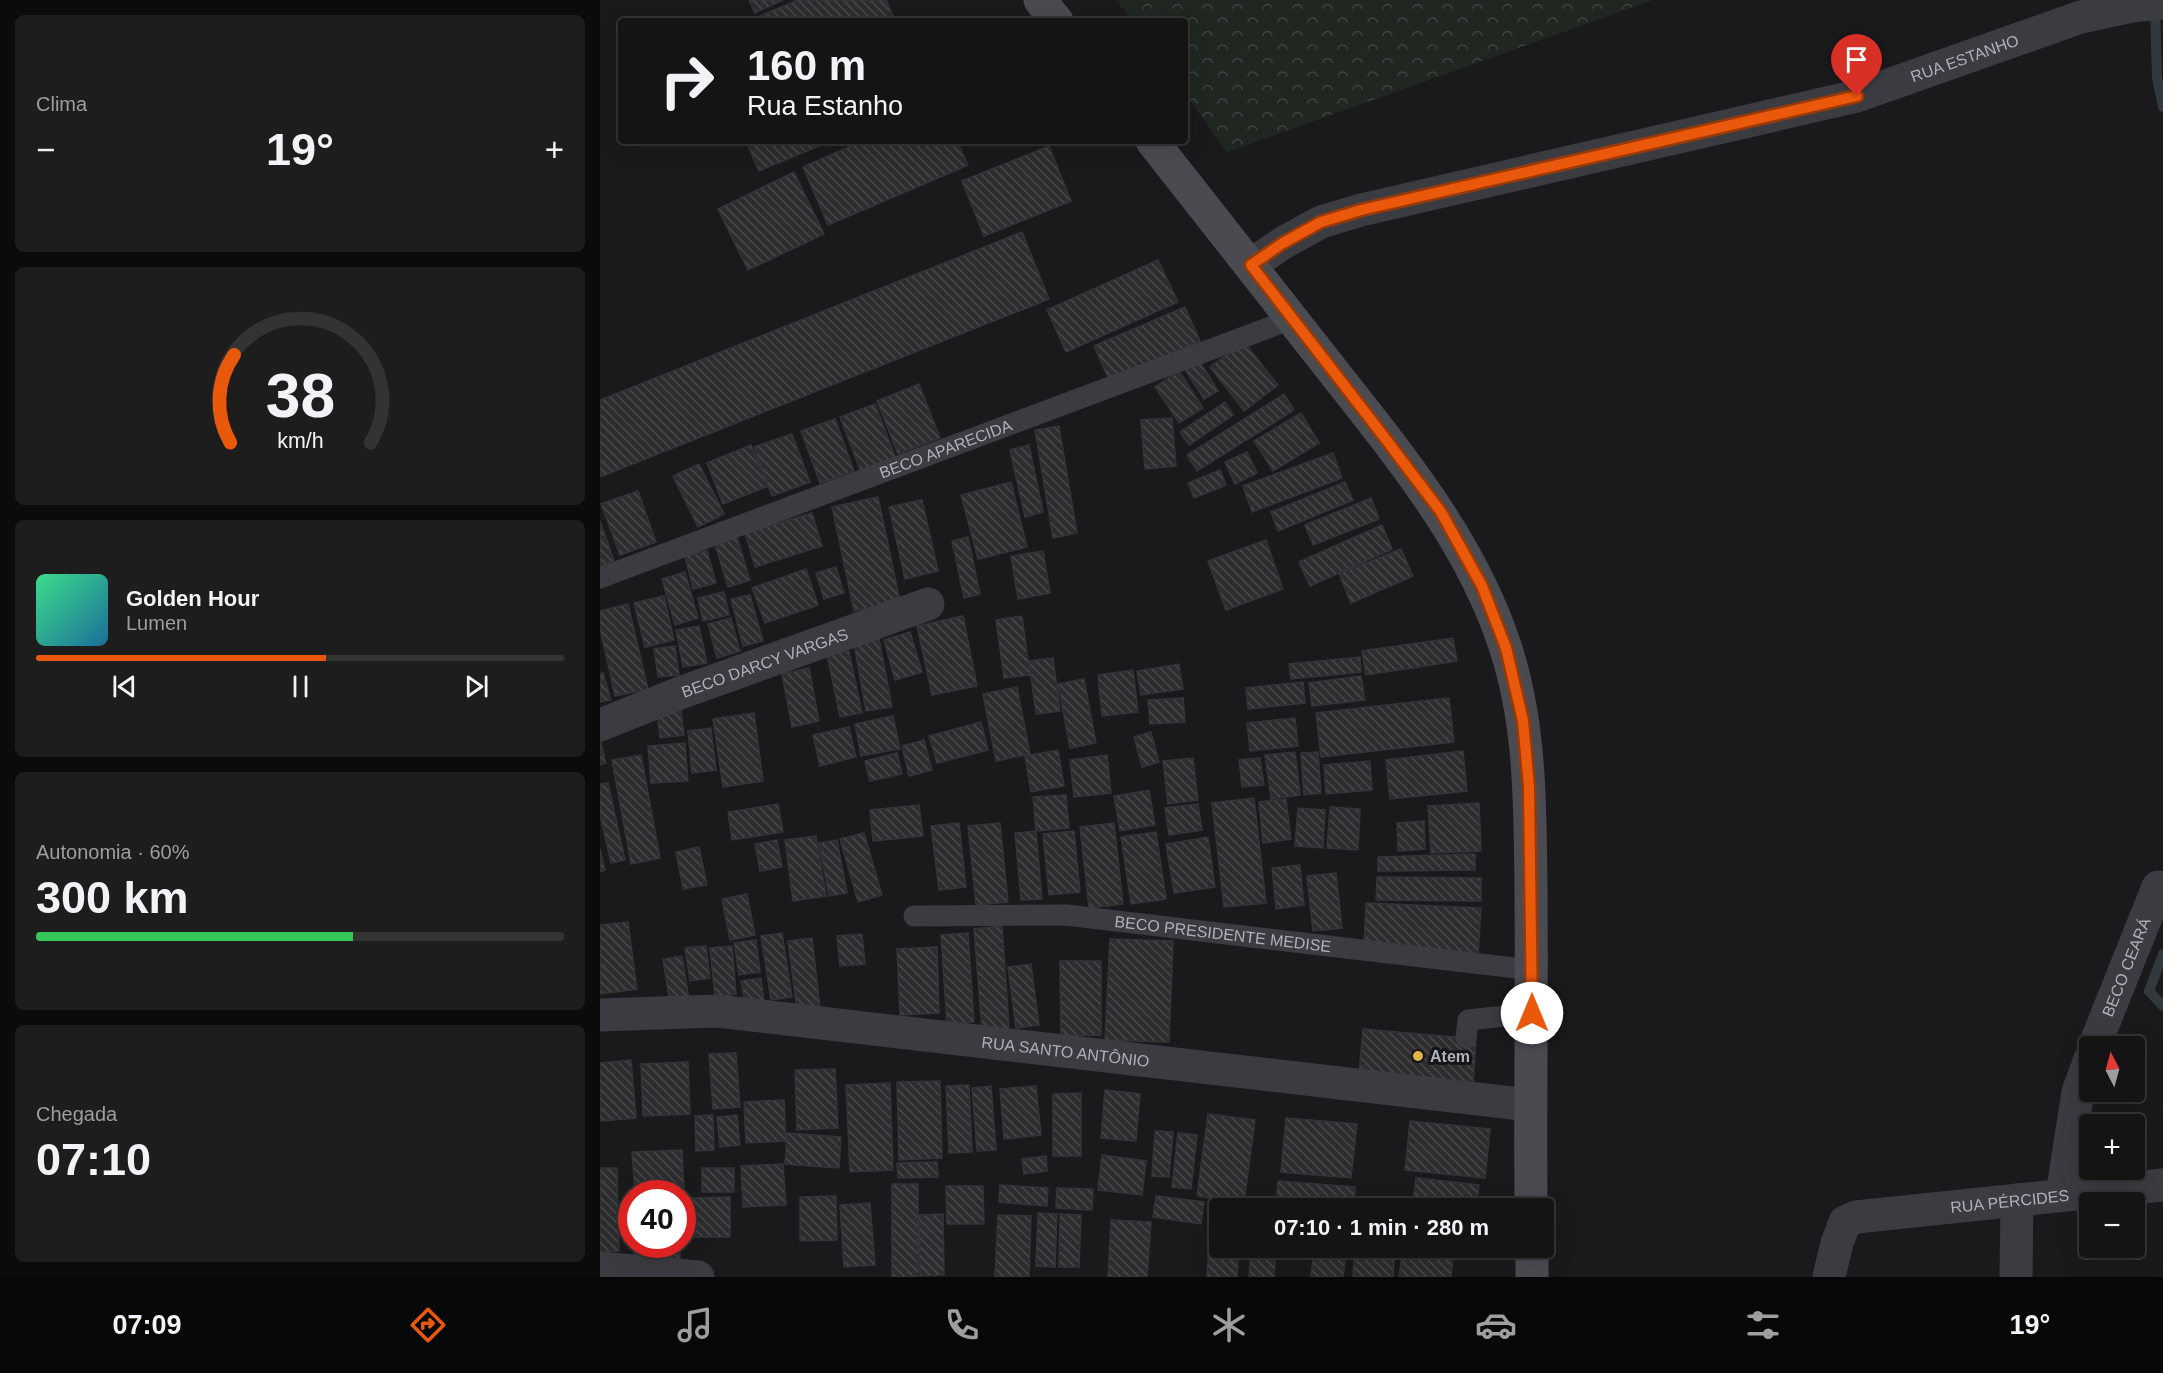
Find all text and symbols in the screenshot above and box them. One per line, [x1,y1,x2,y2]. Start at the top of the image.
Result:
street label: RUA ESTANHO [1908,32,2021,85]
pin [1831,34,1882,96]
icon: right [648,42,726,120]
text: 160 m [747,42,866,89]
icon: arrive [1840,43,1873,76]
text: Rua Estanho [747,91,903,121]
text: Clima [36,93,87,115]
text: 19° [266,124,334,175]
text: − [36,131,55,168]
text: + [545,131,564,168]
text: 38 [265,361,335,430]
street label: BECO APARECIDA [877,416,1015,482]
text: km/h [277,430,323,454]
text: Golden Hour [126,586,259,611]
text: Lumen [126,612,187,634]
street label: BECO DARCY VARGAS [679,625,850,701]
icon: previous [108,670,141,703]
icon: pause [284,670,317,703]
icon: next [460,670,493,703]
text: Autonomia · 60% [36,841,189,863]
text: 300 km [36,872,189,923]
street label: BECO PRESIDENTE MEDISE [1114,913,1332,955]
street label: BECO CEARÁ [2099,915,2154,1019]
position arrow [1500,981,1564,1045]
street label: RUA SANTO ANTÔNIO [981,1034,1150,1070]
north arrow [2079,1036,2145,1102]
map controls [2079,1036,2145,1258]
place label: Atem [1430,1048,1470,1065]
marker: Atem [1411,1049,1425,1063]
text: Chegada [36,1103,117,1125]
button: + [2079,1114,2145,1180]
text: 07:10 [36,1134,151,1185]
speed limit sign: 40 [618,1180,696,1258]
street label: RUA PÉRCIDES [1950,1187,2070,1216]
button: − [2079,1192,2145,1258]
text: 07:10 · 1 min · 280 m [1274,1215,1489,1240]
icon: directions [407,1304,449,1346]
icon: music [674,1304,716,1346]
icon: phone [941,1304,983,1346]
icon: climate [1208,1304,1250,1346]
icon: car [1475,1304,1517,1346]
icon: filters [1742,1304,1784,1346]
text: 07:09 [113,1310,182,1340]
text: 19° [2010,1310,2050,1340]

